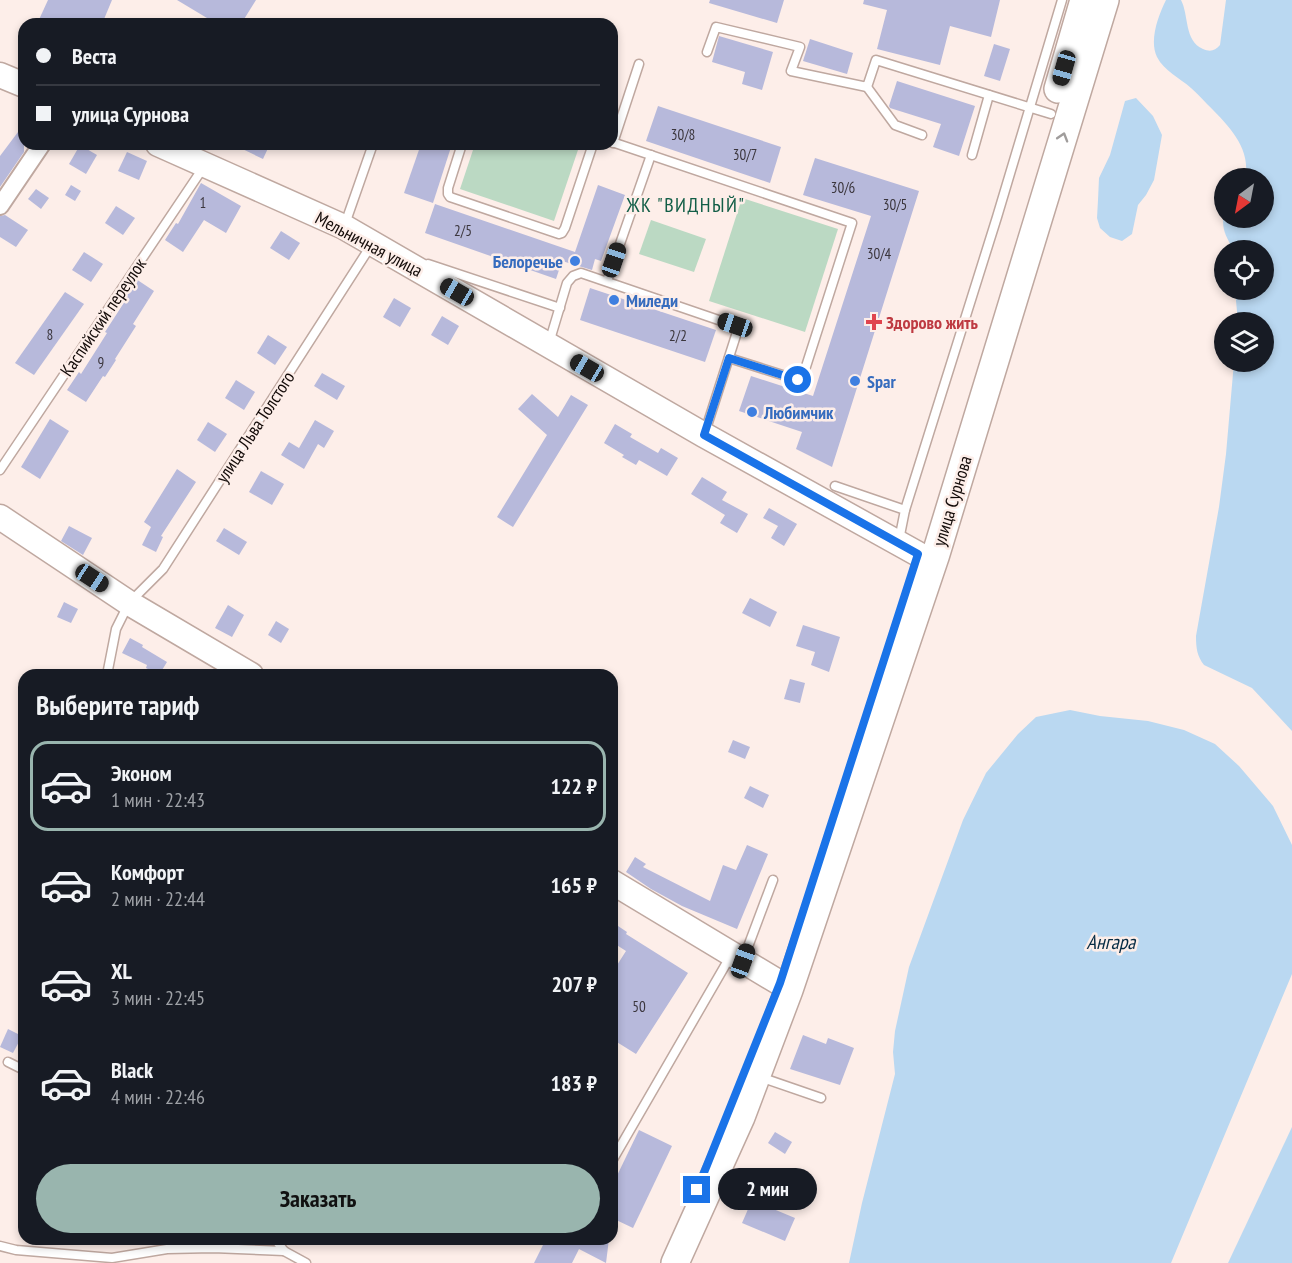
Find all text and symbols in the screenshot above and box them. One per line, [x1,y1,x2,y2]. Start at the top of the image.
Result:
text: Веста [72,42,117,70]
car [1050,48,1078,88]
text: улица Сурнова [72,100,189,128]
house number: 30/8 [671,125,695,144]
one-way arrow [1056,132,1068,142]
house number: 30/7 [733,145,757,164]
north arrow [1214,168,1274,228]
map controls [1214,168,1274,372]
house number: 30/6 [831,178,856,197]
district label: ЖК "ВИДНЫЙ" [625,192,746,218]
house number: 1 [200,193,206,212]
house number: 30/5 [883,195,907,214]
street label: Мельничная улица [311,206,427,282]
house number: 2/5 [454,221,472,240]
car [600,240,628,280]
button: locate [1214,240,1274,300]
house number: 30/4 [867,244,892,263]
place label: Белоречье [493,250,563,273]
street label: Каспийский переулок [55,253,151,381]
marker: Белоречье [568,254,582,268]
car [437,275,477,309]
place label: Миледи [626,289,678,312]
marker: Миледи [607,293,621,307]
car [715,311,755,339]
place label: Здорово жить [886,311,978,334]
button: layers [1214,312,1274,372]
marker: Здорово жить [867,315,881,329]
house number: 8 [47,325,53,344]
house number: 2/2 [669,326,687,345]
car [567,351,607,385]
house number: 9 [98,353,104,372]
route start [784,366,811,393]
street label: улица Льва Толстого [210,367,300,487]
place label: Spar [867,370,896,393]
marker: Spar [848,374,862,388]
place label: Любимчик [763,401,834,424]
marker: Любимчик [745,405,759,419]
street label: улица Сурнова [927,453,977,549]
car [72,561,112,595]
text: Выберите тариф [36,688,199,722]
icon: car [39,759,93,813]
text: Эконом [111,759,172,787]
text: 122 ₽ [550,772,597,800]
text: 1 мин · 22:43 [111,787,205,813]
icon: car [39,858,93,912]
text: Комфорт [111,858,184,886]
text: 165 ₽ [550,871,597,899]
text: 2 мин · 22:44 [111,886,205,912]
water label: Ангара [1087,929,1136,955]
car [728,941,758,981]
icon: car [39,957,93,1011]
text: XL [111,957,132,985]
text: 207 ₽ [551,970,597,998]
text: 3 мин · 22:45 [111,985,205,1011]
house number: 50 [632,997,646,1016]
icon: car [39,1056,93,1110]
text: Black [111,1056,153,1084]
text: 183 ₽ [550,1069,597,1097]
text: 4 мин · 22:46 [111,1084,205,1110]
button: Заказать [36,1164,600,1233]
callout: 2 мин [718,1169,817,1211]
route end [683,1176,710,1203]
text: 2 мин [746,1176,789,1202]

